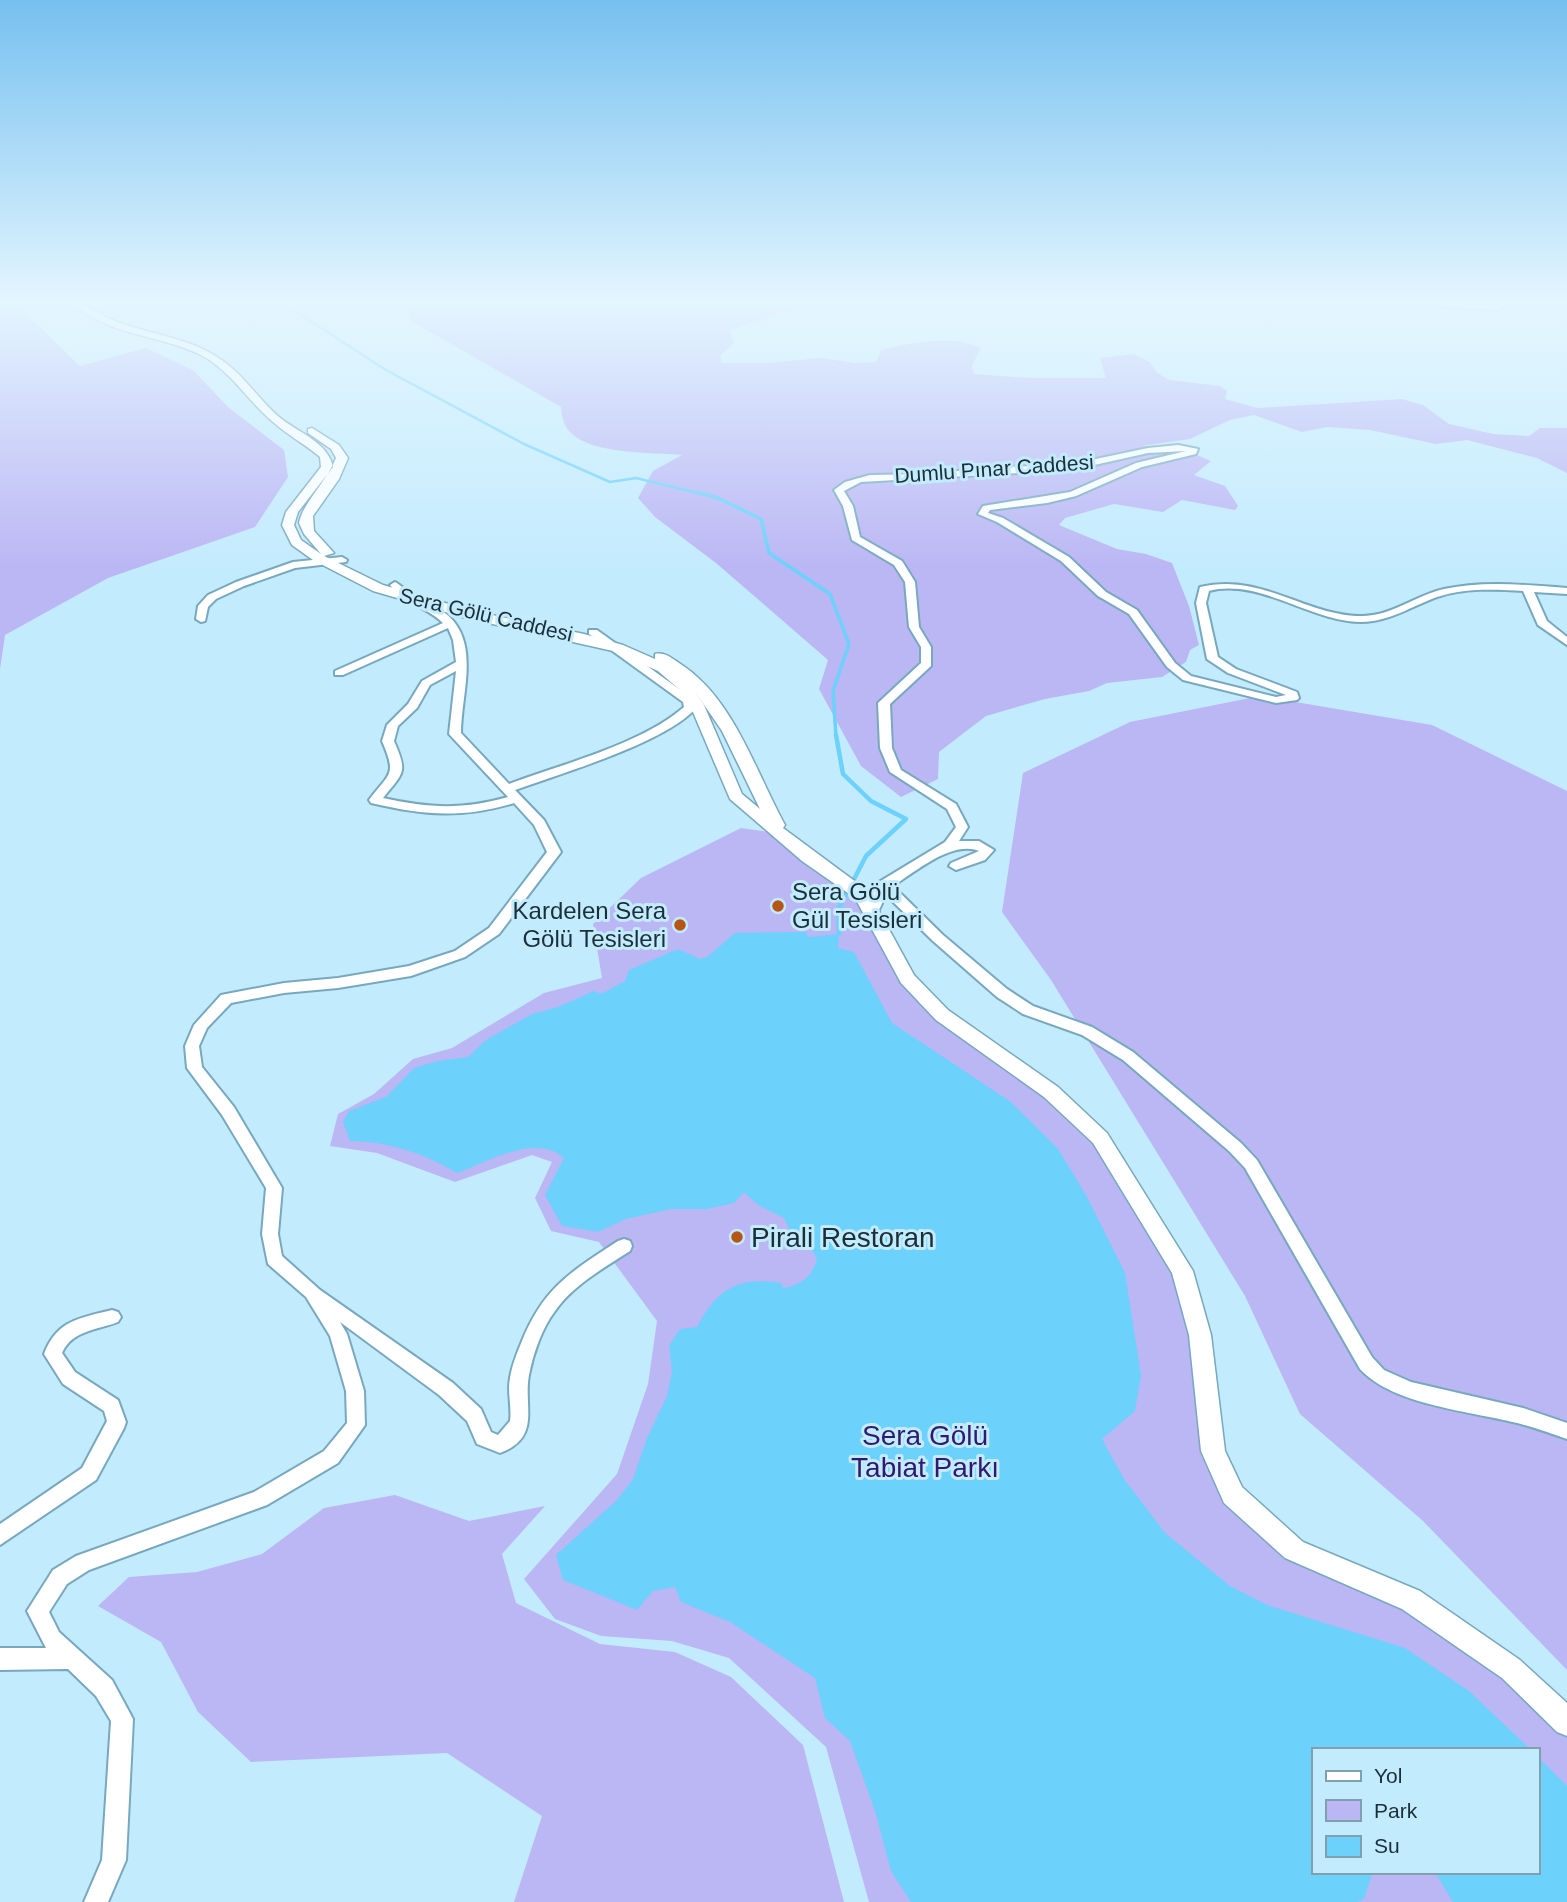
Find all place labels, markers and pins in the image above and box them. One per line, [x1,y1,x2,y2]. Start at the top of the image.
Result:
place label: Sera Gölü Gül Tesisleri [792,878,922,933]
place label: Kardelen Sera Gölü Tesisleri [513,897,667,952]
marker: Sera Gölü Gül Tesisleri [770,898,786,914]
marker: Kardelen Sera Gölü Tesisleri [672,917,688,933]
place label: Pirali Restoran [751,1222,935,1253]
marker: Pirali Restoran [729,1229,745,1245]

